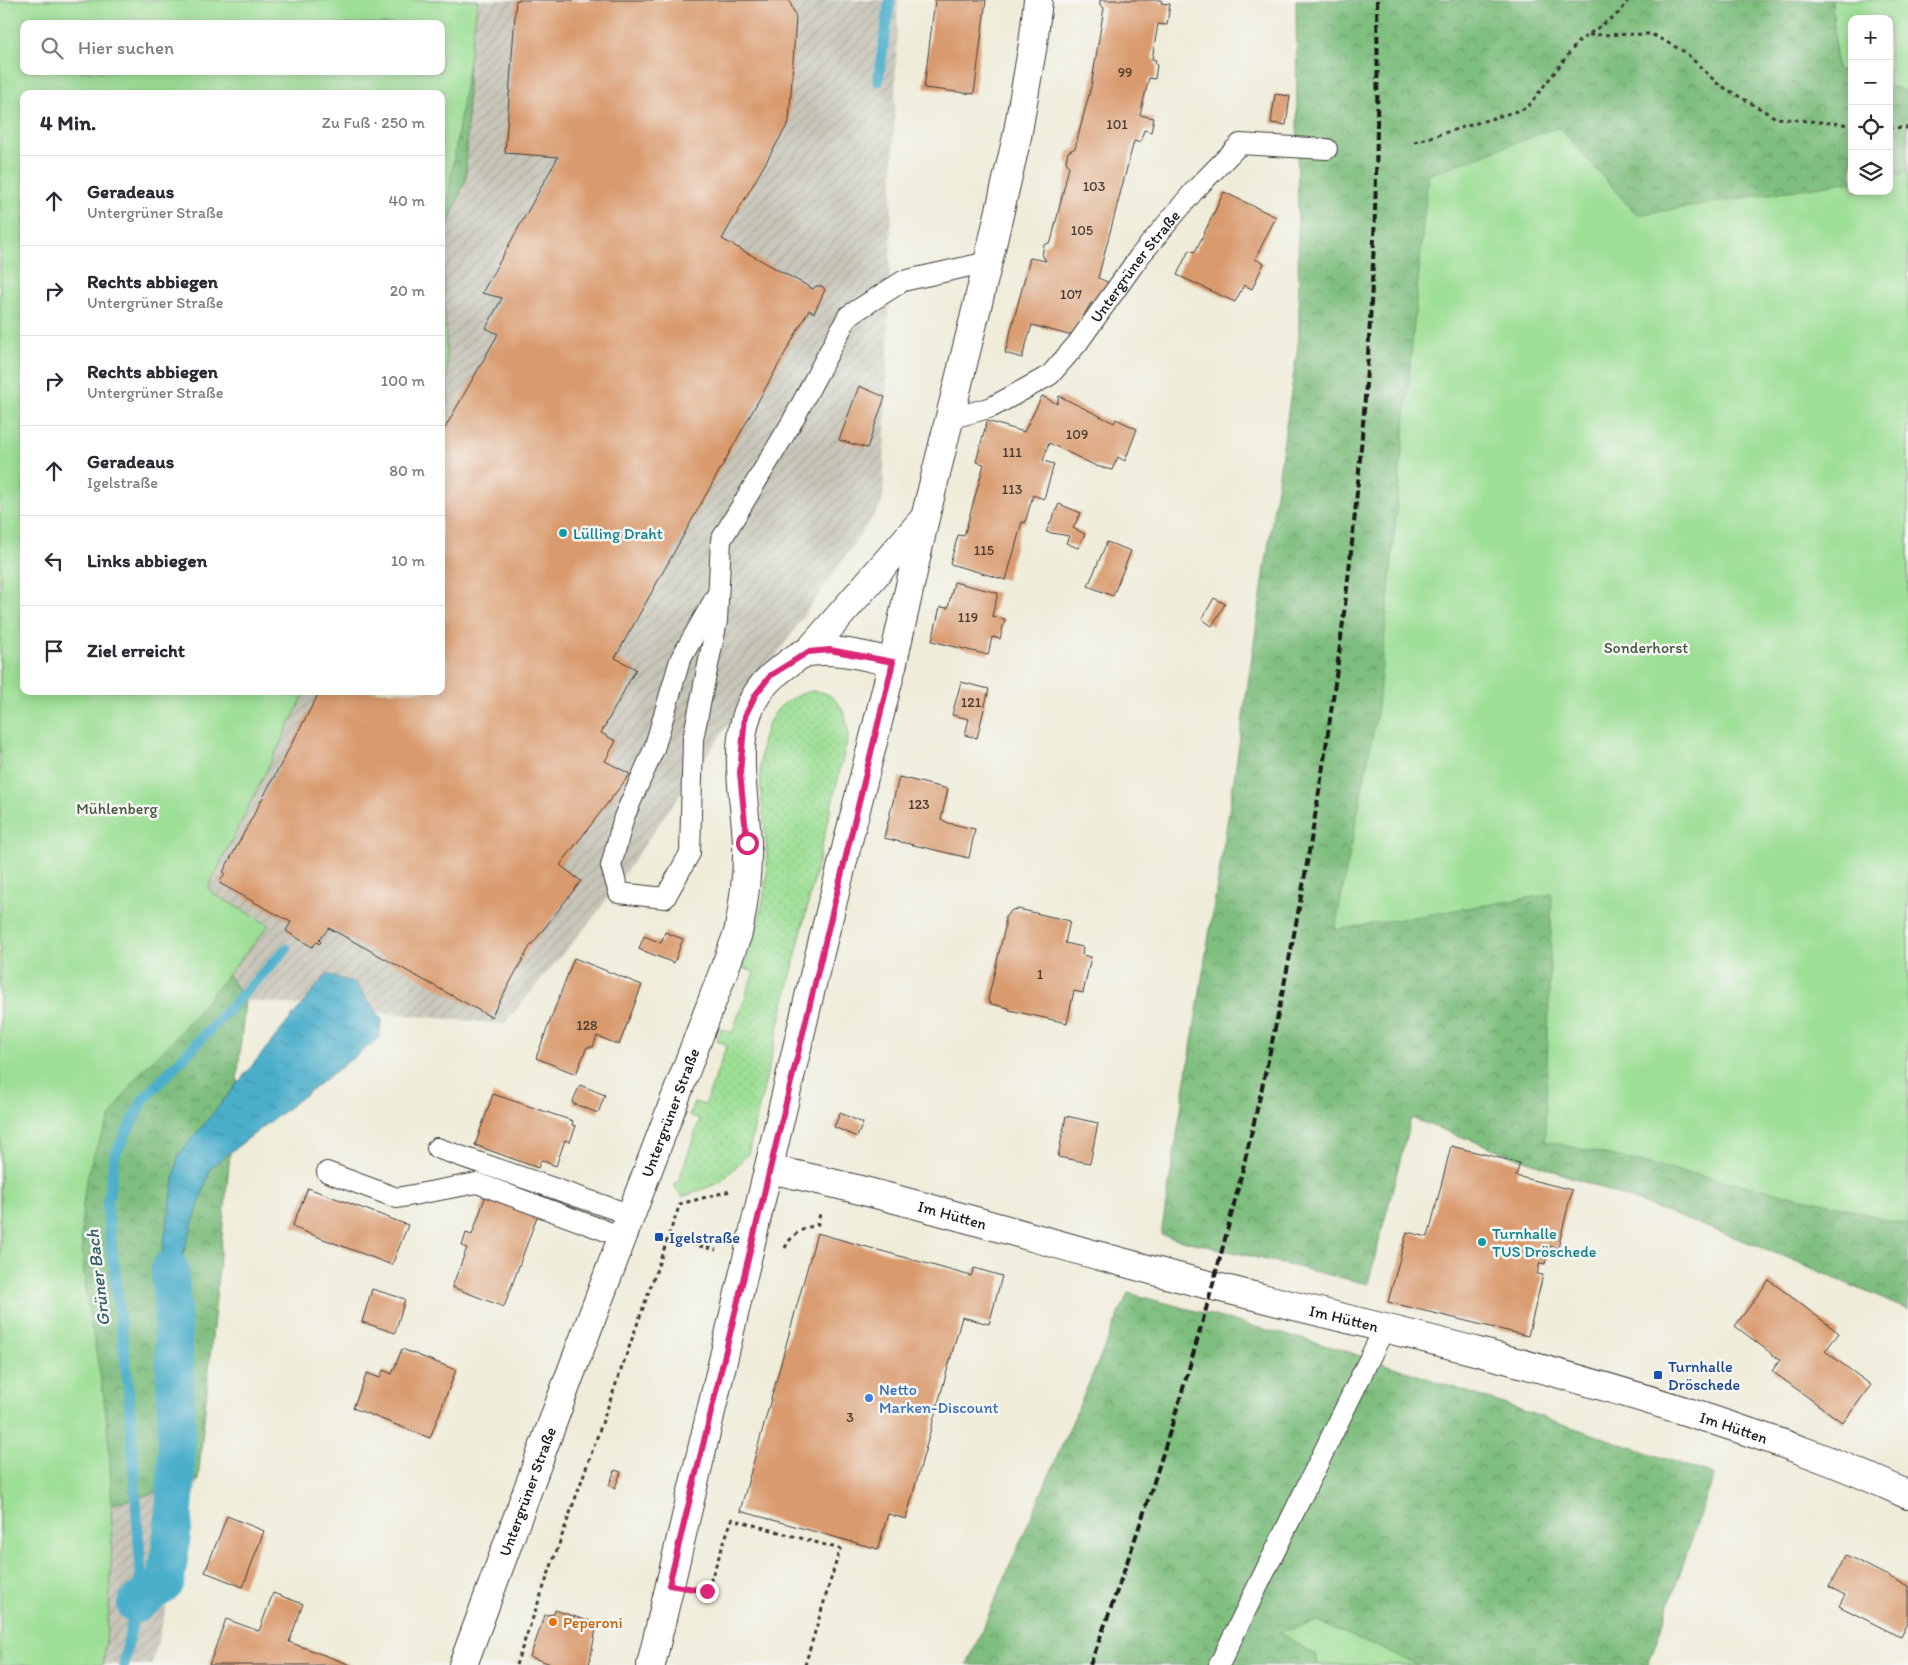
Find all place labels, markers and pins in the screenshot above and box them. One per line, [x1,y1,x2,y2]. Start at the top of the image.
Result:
place label: Lülling Draht [573,524,663,543]
marker: Lülling Draht [557,527,569,539]
place label: Turnhalle TUS Dröschede [1492,1224,1596,1261]
place label: Igelstraße [669,1228,740,1247]
marker: Igelstraße [653,1231,665,1243]
marker: Turnhalle TUS Dröschede [1476,1236,1488,1248]
place label: Turnhalle Dröschede [1668,1357,1740,1394]
marker: Turnhalle Dröschede [1652,1369,1664,1381]
place label: Netto Marken-Discount [879,1380,999,1417]
marker: Netto Marken-Discount [863,1392,875,1404]
place label: Peperoni [563,1613,623,1632]
marker: Peperoni [547,1616,559,1628]

